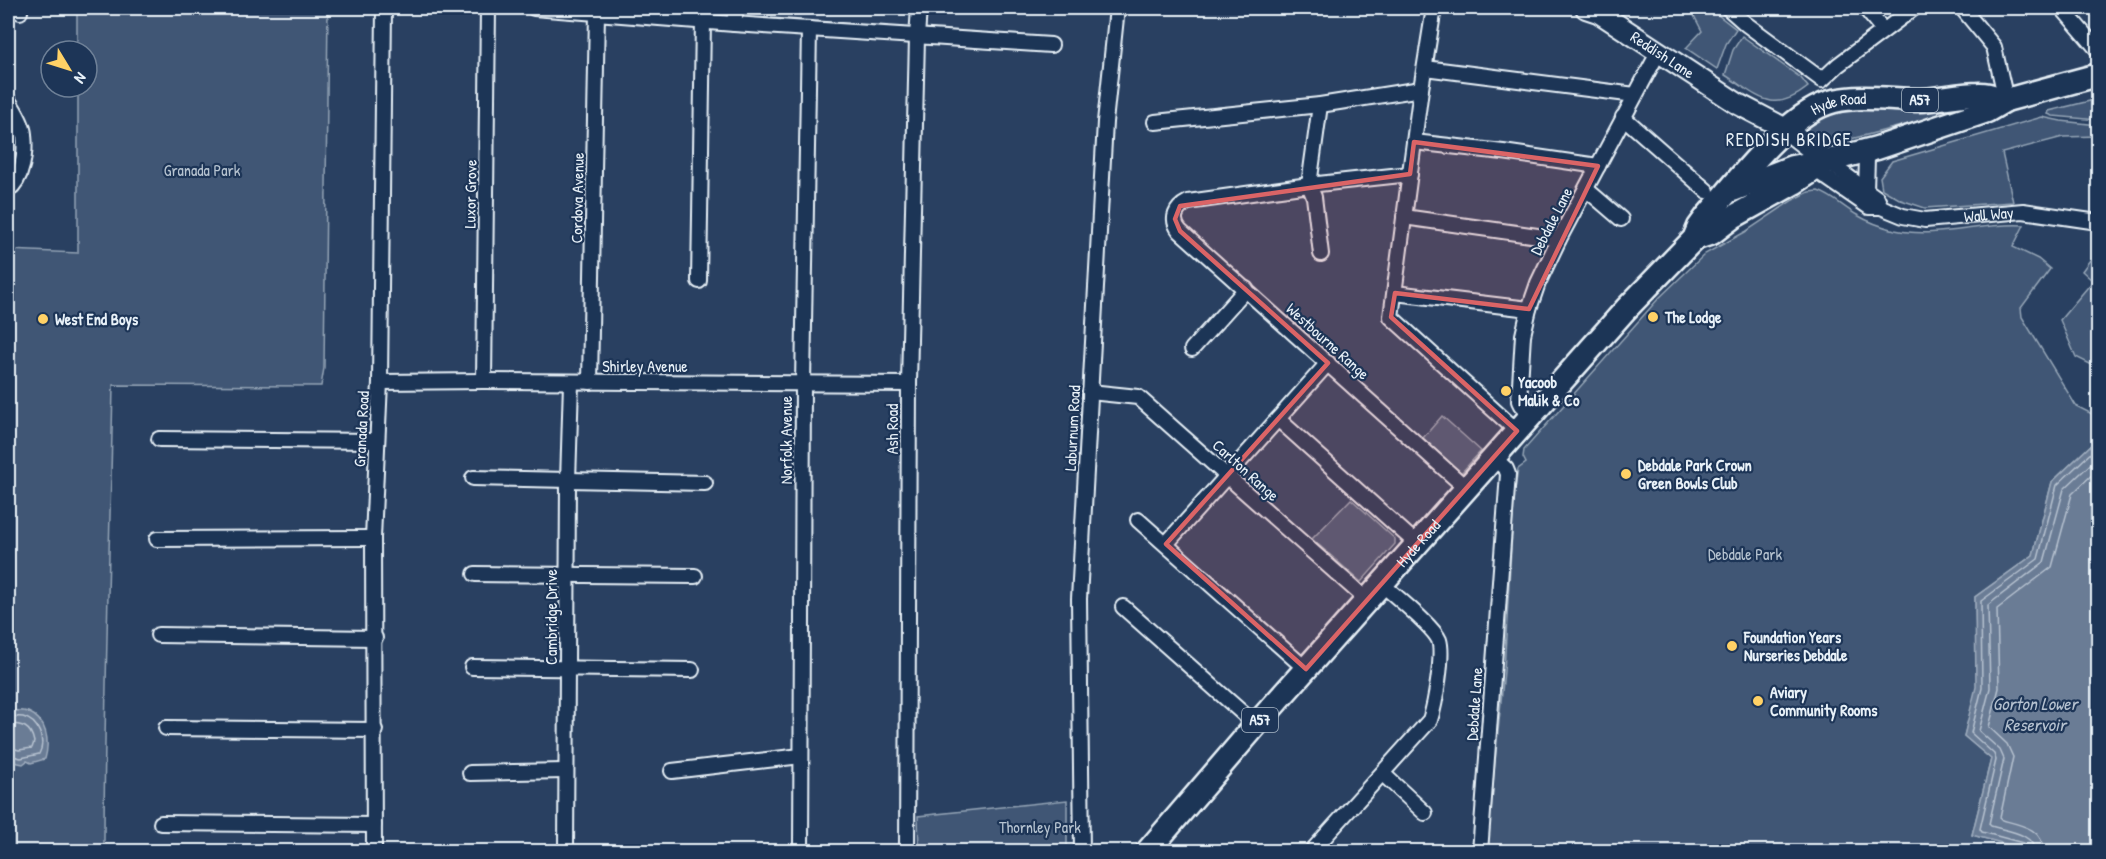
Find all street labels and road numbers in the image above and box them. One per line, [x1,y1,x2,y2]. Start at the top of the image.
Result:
street label: Reddish Lane [1626,25,1699,84]
street label: Hyde Road [1806,87,1866,120]
road number: A57 [1902,88,1938,112]
street label: Cordova Avenue [565,152,589,244]
street label: Luxor Grove [458,159,482,229]
street label: Debdale Lane [1525,183,1578,259]
street label: Wall Way [1963,201,2015,227]
street label: Westbourne Range [1282,298,1375,385]
street label: Shirley Avenue [602,355,688,377]
street label: Laburnum Road [1059,385,1085,471]
street label: Granada Road [348,390,374,468]
street label: Norfolk Avenue [775,395,797,484]
street label: Ash Road [881,404,903,454]
street label: Carlton Range [1208,434,1285,506]
street label: Hyde Road [1391,514,1445,571]
street label: Cambridge Drive [540,568,562,665]
street label: Debdale Lane [1460,666,1488,741]
road number: A57 [1242,708,1278,732]

